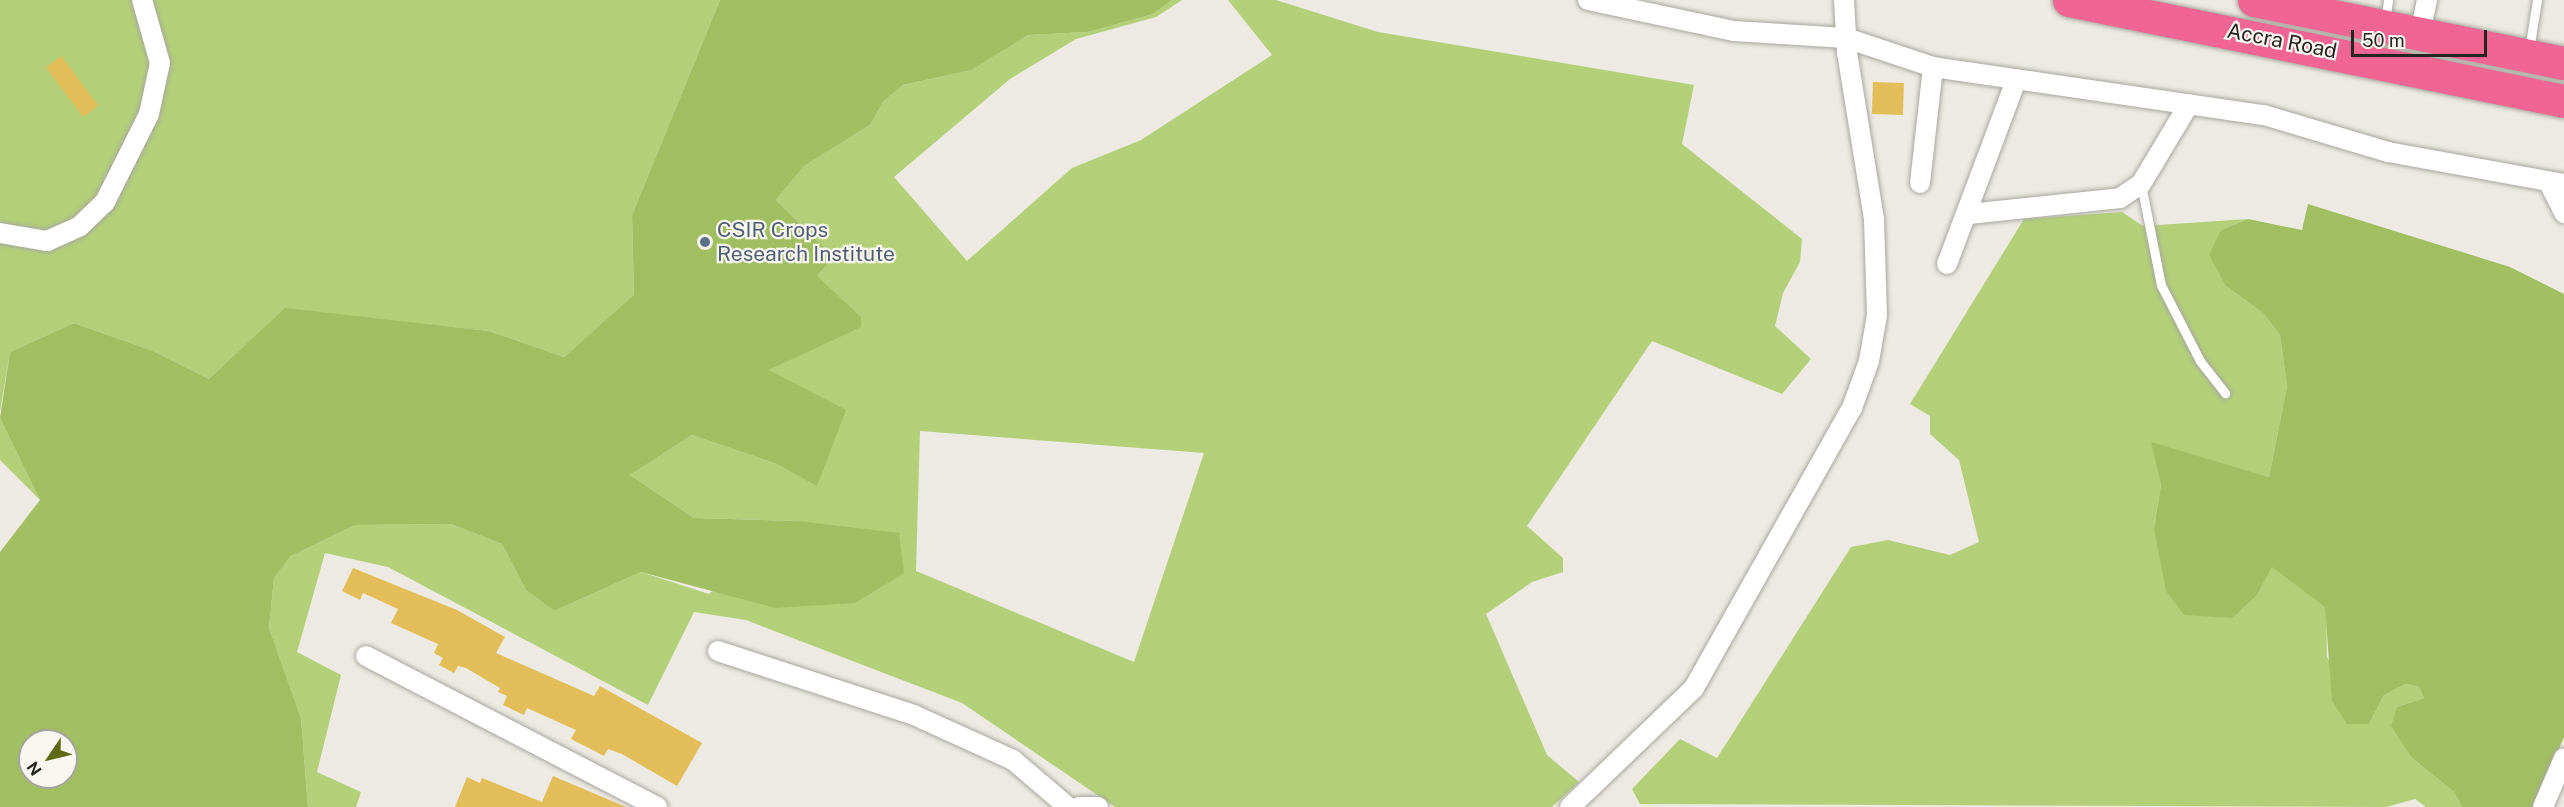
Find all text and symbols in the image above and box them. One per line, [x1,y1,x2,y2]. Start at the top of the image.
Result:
street label: Accra Road [2225,18,2339,64]
scale bar [2354,18,2490,56]
text: 50 m [2362,30,2405,51]
place label: CSIR Crops Research Institute [717,217,895,267]
marker: CSIR Crops Research Institute [698,235,712,249]
north arrow [18,729,78,789]
text: N [23,758,46,779]

